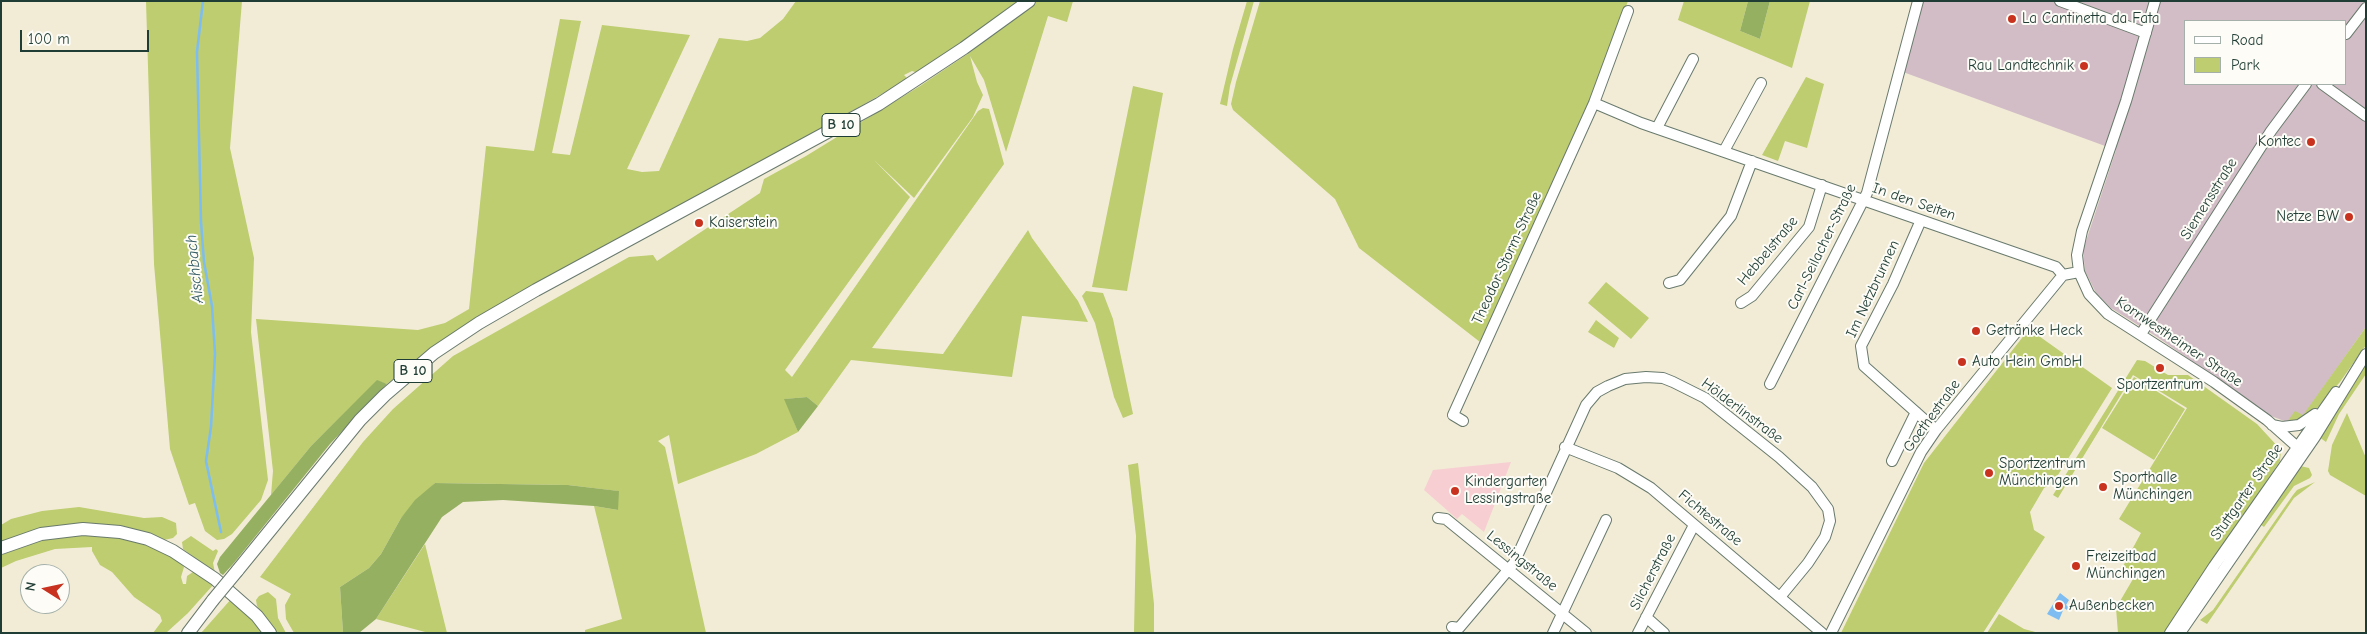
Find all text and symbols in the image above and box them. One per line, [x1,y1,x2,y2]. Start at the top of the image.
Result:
place label: La Cantinetta da Fata [2022,10,2159,28]
marker: La Cantinetta da Fata [2006,13,2018,25]
scale bar [22,20,151,52]
legend [2184,20,2347,85]
text: 100 m [28,30,70,48]
text: Road [2231,31,2263,49]
text: Park [2231,56,2260,74]
place label: Rau Landtechnik [1968,57,2074,75]
marker: Rau Landtechnik [2078,60,2090,72]
road number: B 10 [822,114,860,136]
place label: Kontec [2258,133,2301,151]
marker: Kontec [2305,136,2317,148]
street label: Siemensstraße [2177,155,2241,243]
street label: In den Seiten [1870,179,1958,225]
street label: Carl-Seilacher-Straße [1784,181,1860,313]
street label: Theodor-Storm-Straße [1468,189,1546,327]
place label: Netze BW [2276,208,2339,226]
marker: Netze BW [2343,211,2355,223]
street label: Hebbelstraße [1734,213,1802,289]
place label: Kaiserstein [709,214,778,232]
marker: Kaiserstein [693,217,705,229]
water label: Aischbach [182,234,208,304]
street label: Im Netzbrunnen [1843,237,1903,341]
street label: Kornwestheimer Straße [2112,293,2246,391]
place label: Getränke Heck [1986,322,2082,340]
marker: Getränke Heck [1970,325,1982,337]
place label: Auto Hein GmbH [1972,353,2082,371]
marker: Auto Hein GmbH [1956,356,1968,368]
road number: B 10 [394,360,432,382]
marker: Sportzentrum [2154,362,2166,374]
street label: Hölderlinstraße [1698,374,1786,448]
street label: Goethestraße [1900,376,1964,456]
place label: Sportzentrum [2117,376,2203,394]
street label: Stuttgarter Straße [2207,440,2287,544]
place label: Sportzentrum Münchingen [1999,455,2086,490]
marker: Sportzentrum Münchingen [1983,467,1995,479]
place label: Sporthalle Münchingen [2113,469,2192,504]
place label: Kindergarten Lessingstraße [1465,473,1551,508]
marker: Sporthalle Münchingen [2097,481,2109,493]
marker: Kindergarten Lessingstraße [1449,485,1461,497]
street label: Fichtestraße [1674,486,1746,550]
street label: Lessingstraße [1483,527,1561,595]
street label: Silcherstraße [1626,531,1680,613]
place label: Freizeitbad Münchingen [2086,548,2165,583]
marker: Freizeitbad Münchingen [2070,560,2082,572]
north arrow [20,564,70,614]
text: N [22,581,40,592]
place label: Außenbecken [2069,597,2155,615]
marker: Außenbecken [2053,600,2065,612]

